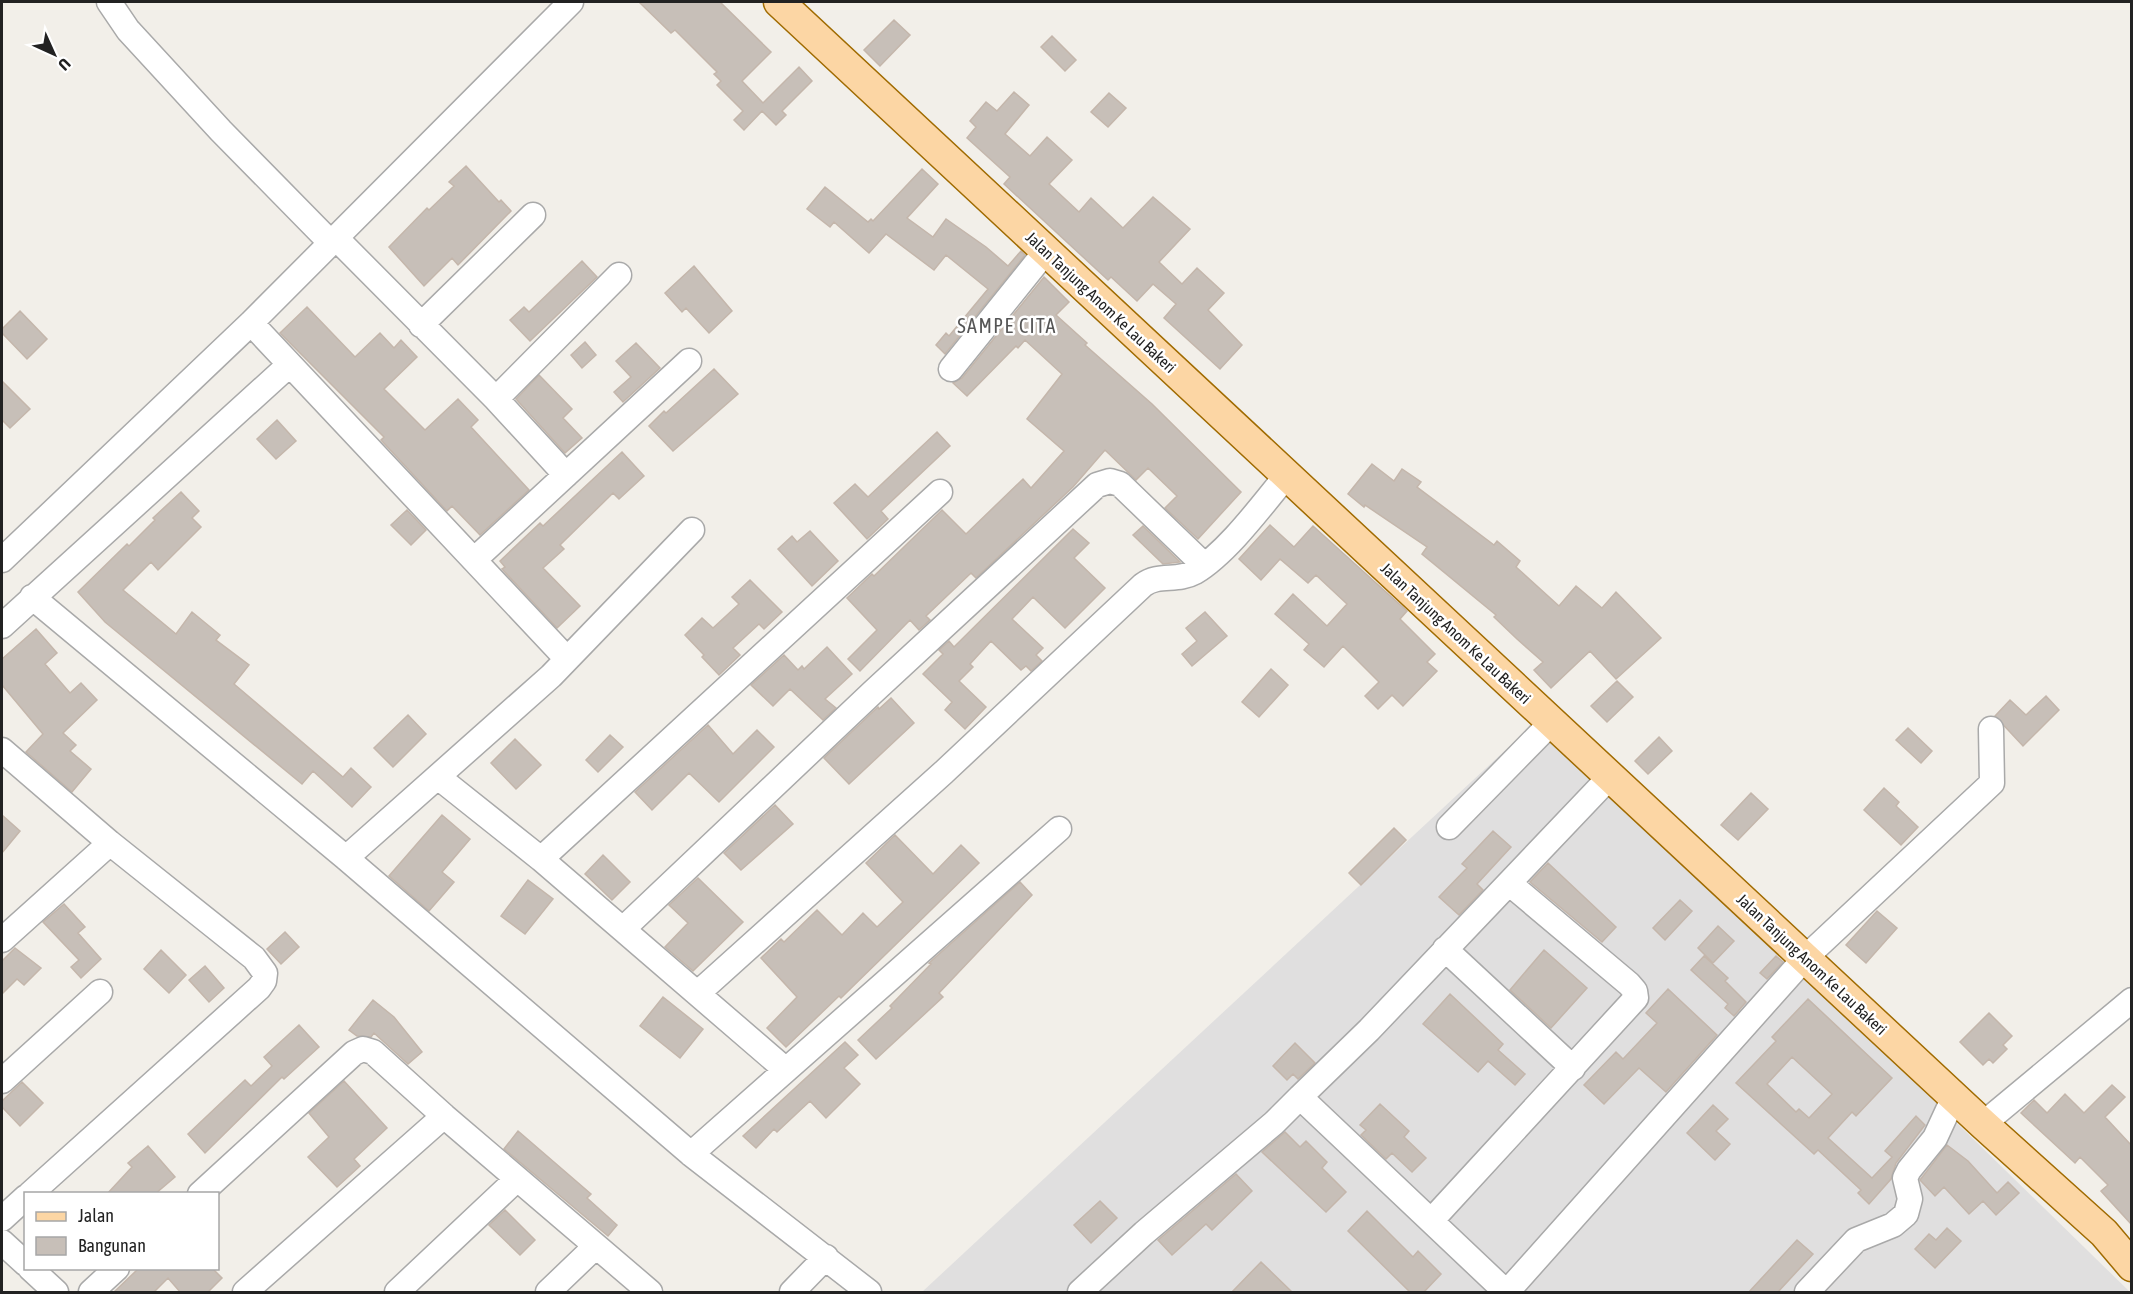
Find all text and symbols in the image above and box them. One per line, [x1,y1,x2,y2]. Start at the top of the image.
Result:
north arrow [24,24,84,84]
text: U [55,55,74,74]
street label: Jalan Tanjung Anom Ke Lau Bakeri [1022,228,1180,377]
district label: SAMPE CITA [957,314,1057,337]
street label: Jalan Tanjung Anom Ke Lau Bakeri [1377,559,1535,708]
street label: Jalan Tanjung Anom Ke Lau Bakeri [1733,890,1891,1039]
legend [24,1192,219,1270]
text: Jalan [78,1205,114,1226]
text: Bangunan [78,1235,146,1256]

